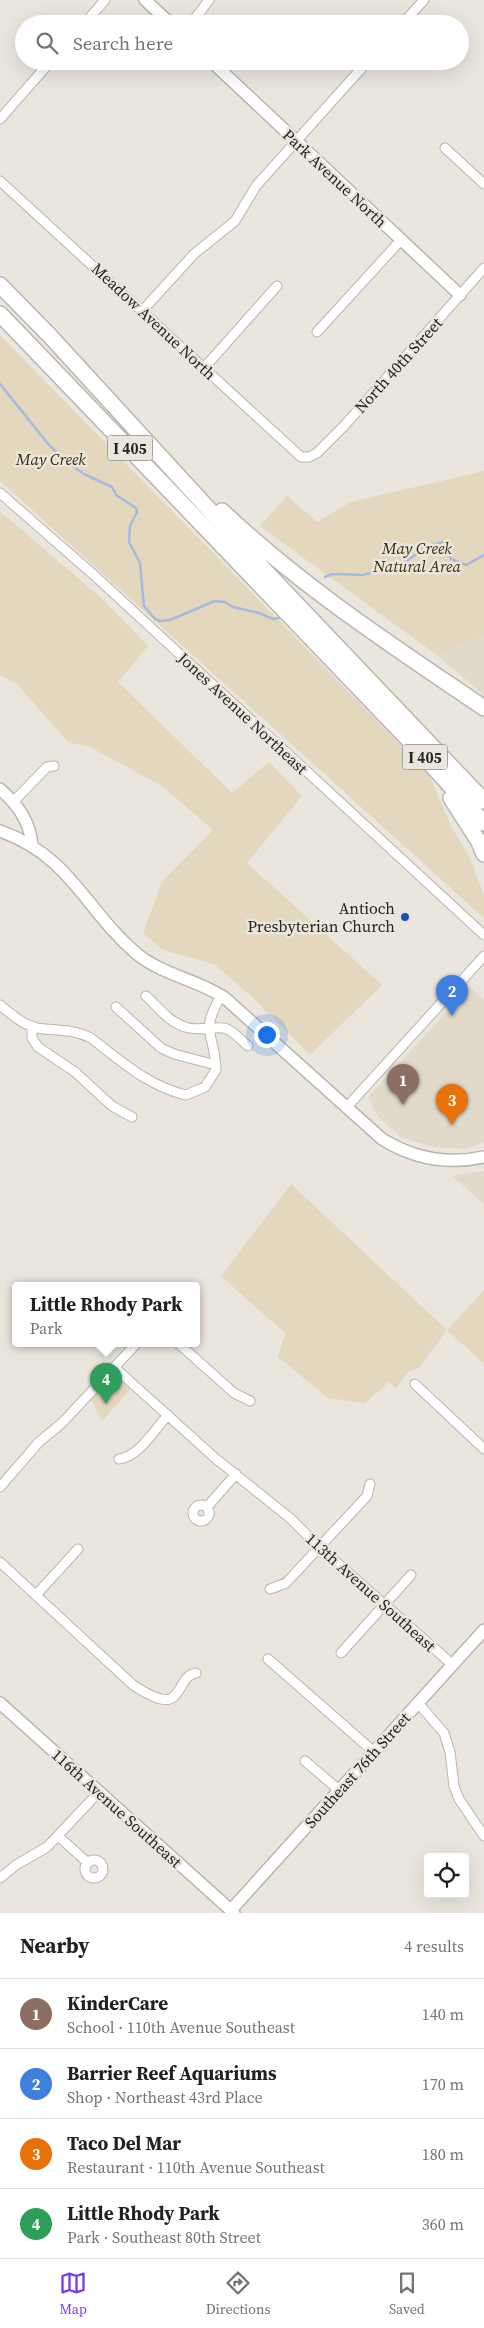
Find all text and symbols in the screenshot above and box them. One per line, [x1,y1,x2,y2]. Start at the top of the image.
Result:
search box [15,15,469,70]
icon: search [33,29,61,57]
text: Search here [73,30,173,56]
street label: Park Avenue North [278,124,392,232]
street label: Meadow Avenue North [87,258,221,385]
street label: North 40th Street [349,312,447,418]
road number: I 405 [108,436,152,460]
park label: May Creek [15,448,86,470]
park label: May Creek Natural Area [372,537,461,577]
street label: Jones Avenue Northeast [173,646,313,779]
road number: I 405 [402,744,448,770]
place label: Antioch Presbyterian Church [248,897,395,937]
marker: Antioch Presbyterian Church [399,911,411,923]
pin: 2 [436,975,468,1016]
your location [254,1022,280,1048]
pin: 1 [387,1064,419,1105]
pin: 3 [436,1084,468,1125]
popup [12,1282,200,1347]
text: Little Rhody Park [30,1291,182,1317]
text: Park [30,1317,63,1339]
pin: 4 [90,1363,122,1404]
street label: 113th Avenue Southeast [301,1528,441,1657]
street label: Southeast 76th Street [299,1707,416,1833]
street label: 116th Avenue Southeast [47,1744,187,1873]
map controls [424,1853,469,1898]
button: locate [424,1853,469,1898]
text: Nearby [20,1931,90,1960]
text: 4 results [404,1935,464,1957]
text: KinderCare [67,1990,168,2016]
text: 1 [32,2003,40,2025]
text: 140 m [422,2003,464,2025]
text: School · 110th Avenue Southeast [67,2016,295,2038]
text: Barrier Reef Aquariums [67,2060,277,2086]
text: 2 [32,2073,40,2095]
text: 170 m [422,2073,464,2095]
text: Shop · Northeast 43rd Place [67,2086,263,2108]
text: Taco Del Mar [67,2130,181,2156]
text: 3 [32,2143,40,2165]
text: 180 m [422,2143,464,2165]
text: Restaurant · 110th Avenue Southeast [67,2156,325,2178]
text: Little Rhody Park [67,2200,220,2226]
text: 4 [32,2213,40,2235]
text: 360 m [422,2213,464,2235]
text: Park · Southeast 80th Street [67,2226,261,2248]
tab: Map [59,2269,87,2319]
tab: Directions [206,2269,270,2319]
tab: Saved [389,2269,425,2319]

